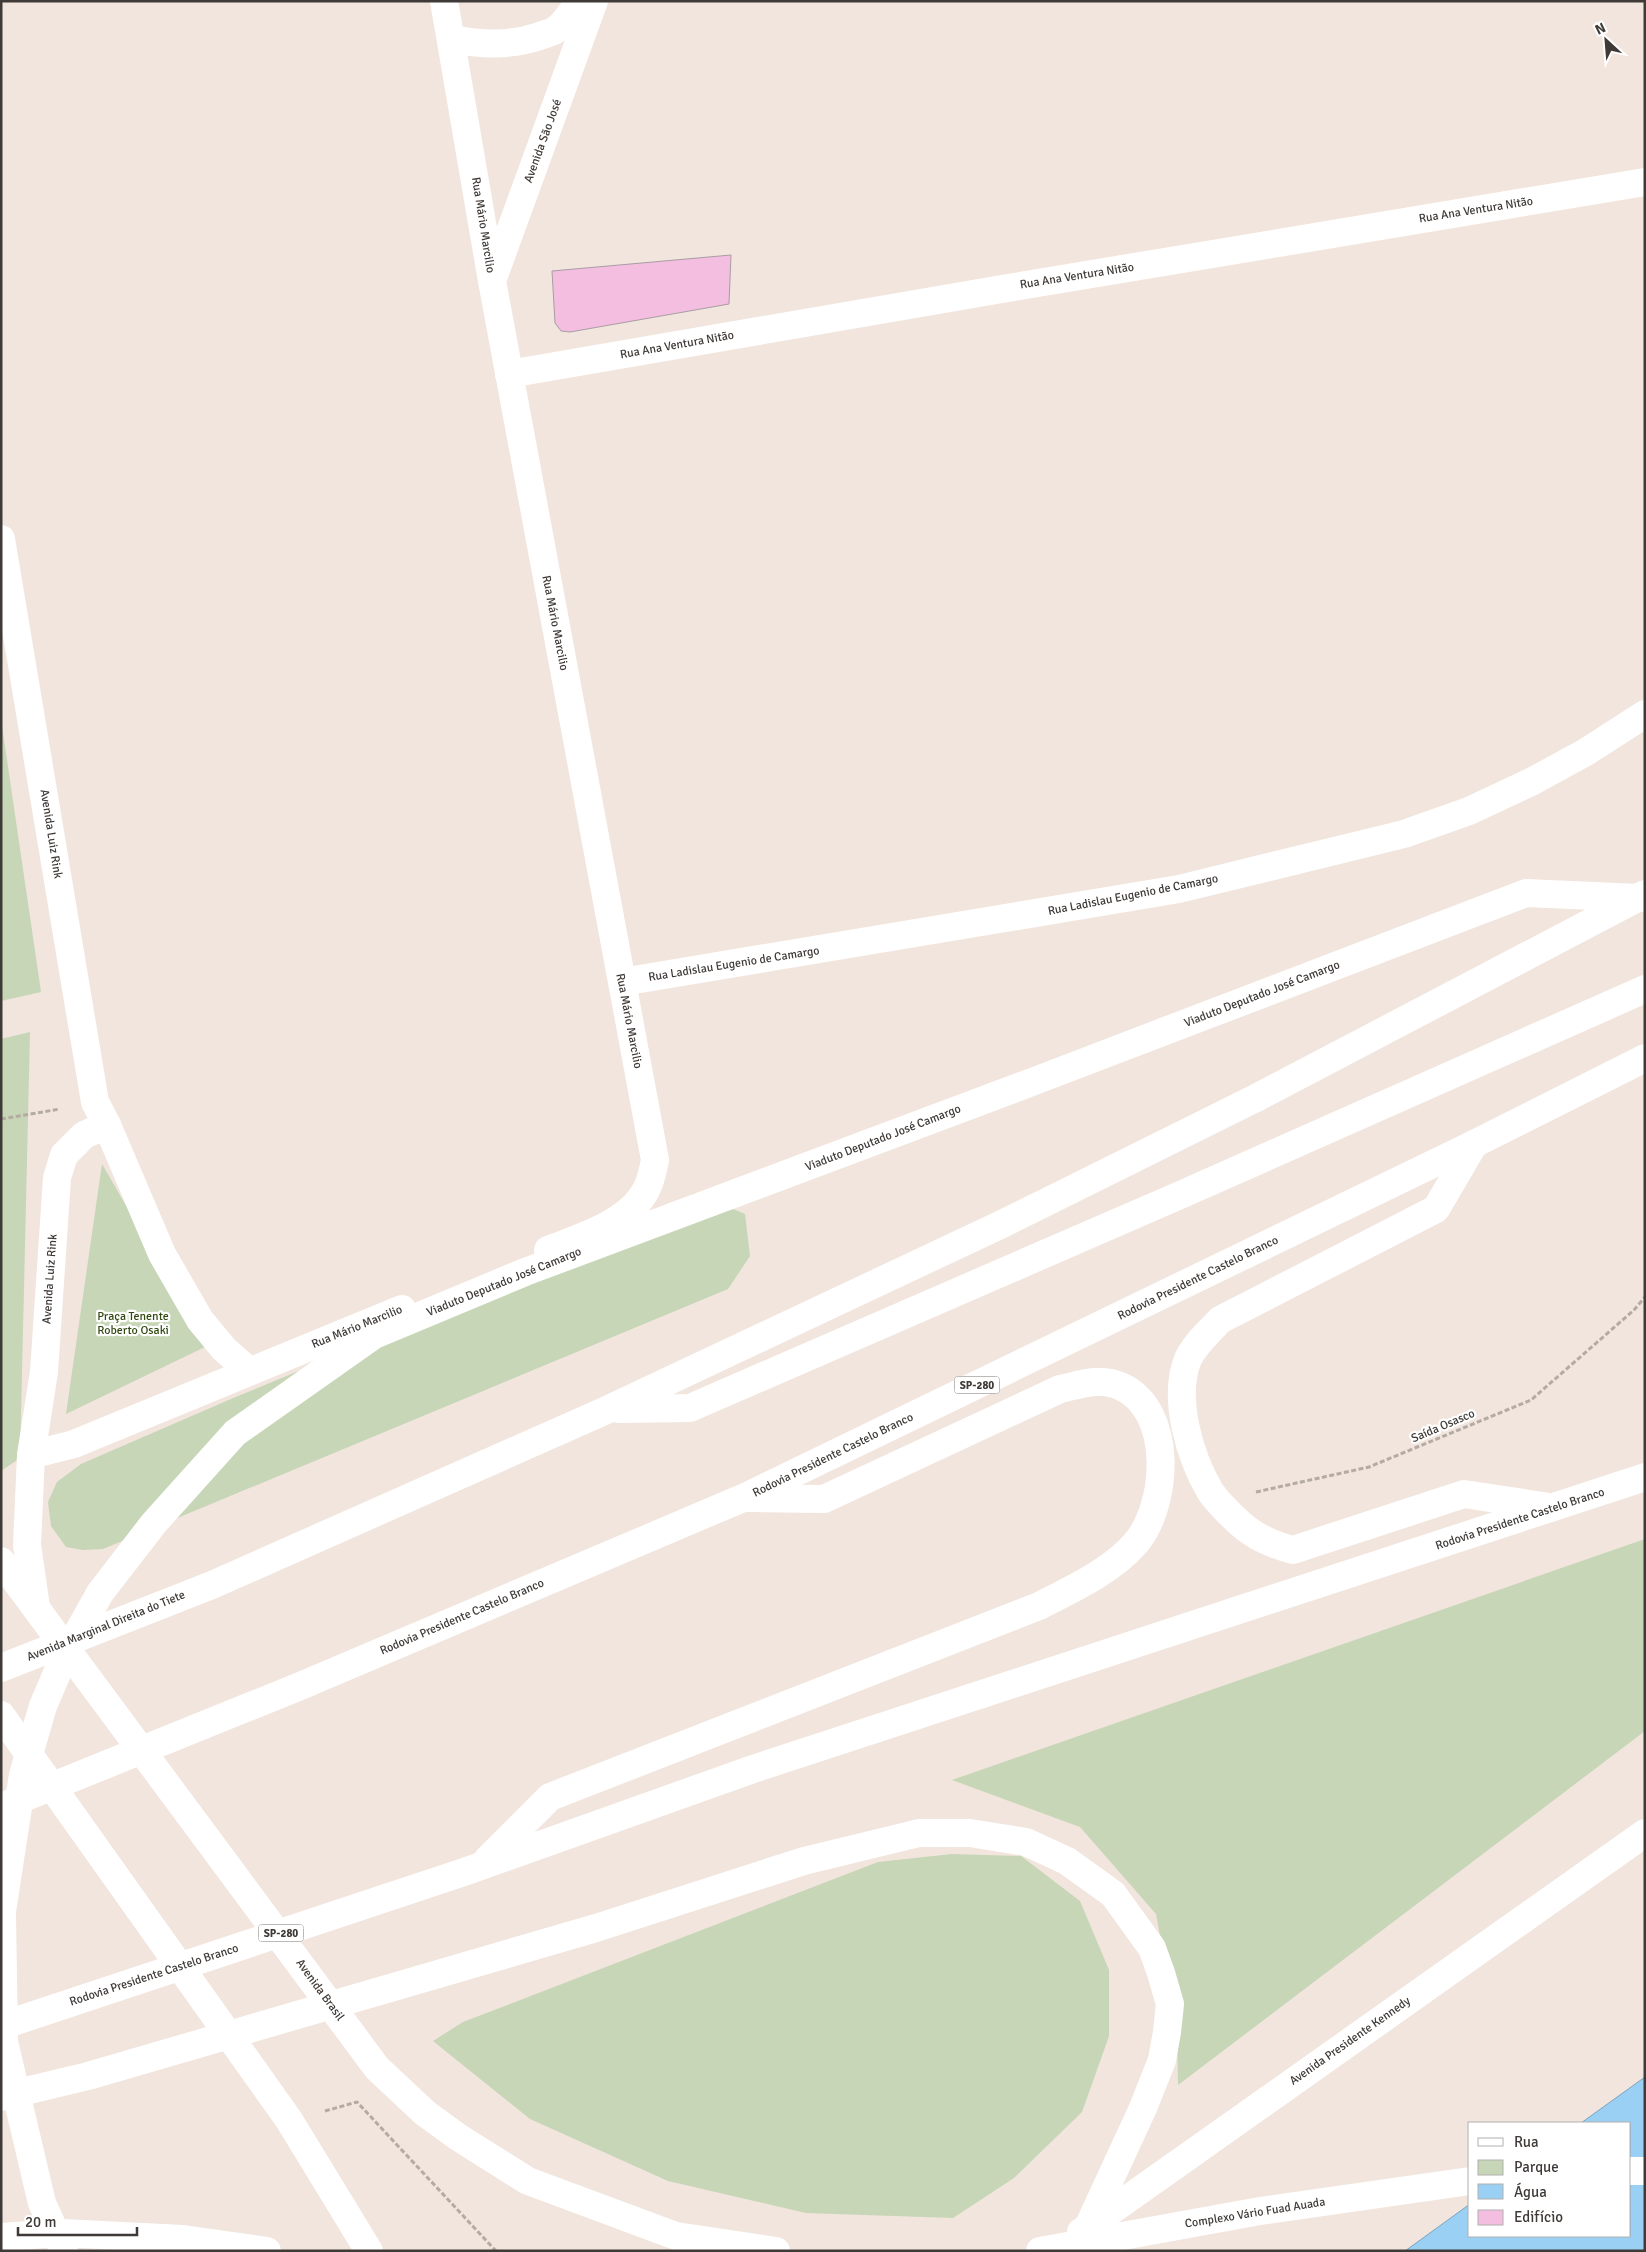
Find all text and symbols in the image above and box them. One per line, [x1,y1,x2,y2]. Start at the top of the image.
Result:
north arrow [1581,15,1631,65]
text: N [1592,19,1609,39]
street label: Avenida São José [521,97,565,185]
street label: Rua Mário Marcilio [468,176,498,274]
street label: Rua Ana Ventura Nitão [1418,194,1534,226]
street label: Rua Ana Ventura Nitão [1019,260,1135,292]
street label: Rua Ana Ventura Nitão [619,328,735,362]
street label: Rua Mário Marcilio [538,574,572,672]
street label: Avenida Luiz Rink [37,788,65,880]
street label: Rua Ladislau Eugenio de Camargo [1047,871,1219,919]
street label: Rua Ladislau Eugenio de Camargo [647,943,821,985]
street label: Viaduto Deputado José Camargo [1182,957,1342,1031]
street label: Rua Mário Marcilio [612,972,646,1070]
street label: Viaduto Deputado José Camargo [803,1101,963,1175]
street label: Rodovia Presidente Castelo Branco [1115,1233,1281,1323]
street label: Avenida Luiz Rink [39,1234,61,1324]
street label: Viaduto Deputado José Camargo [424,1244,584,1320]
street label: Rua Mário Marcilio [309,1302,405,1352]
park label: Praça Tenente Roberto Osaki [97,1309,169,1338]
road number: SP-280 [954,1376,1000,1394]
street label: Saída Osasco [1409,1406,1477,1446]
street label: Rodovia Presidente Castelo Branco [750,1410,916,1500]
street label: Rodovia Presidente Castelo Branco [1434,1485,1606,1553]
street label: Rodovia Presidente Castelo Branco [378,1576,546,1658]
street label: Avenida Marginal Direita do Tiete [25,1587,187,1665]
road number: SP-280 [258,1925,304,1942]
street label: Rodovia Presidente Castelo Branco [68,1941,240,2009]
street label: Avenida Brasil [293,1956,348,2024]
street label: Avenida Presidente Kennedy [1287,1993,1414,2089]
legend [1468,2122,1631,2237]
text: Rua [1514,2133,1539,2151]
text: Parque [1514,2158,1559,2176]
text: Água [1514,2182,1547,2201]
street label: Complexo Vário Fuad Auada [1184,2194,1326,2232]
scale bar [18,2204,136,2236]
text: Edifício [1514,2208,1563,2226]
text: 20 m [25,2213,56,2231]

